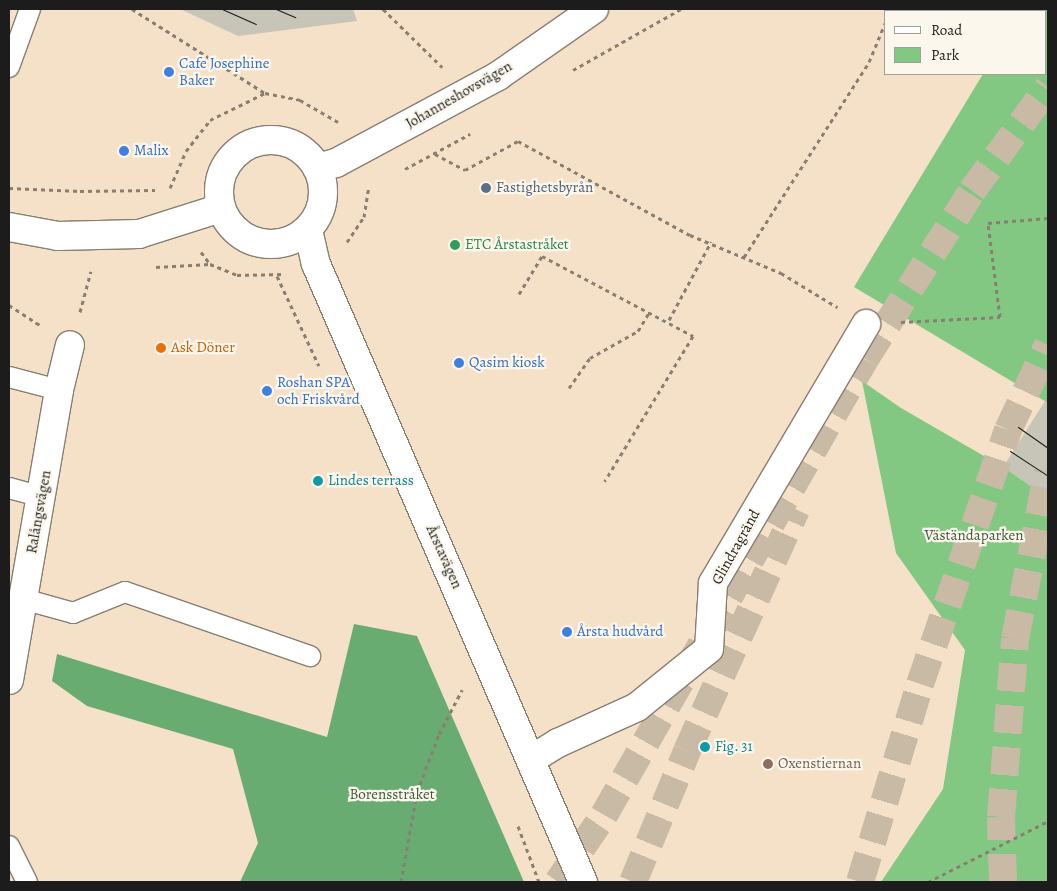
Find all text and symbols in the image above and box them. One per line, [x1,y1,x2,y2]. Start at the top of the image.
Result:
legend [884,10,1047,75]
text: Road [931,20,962,40]
text: Park [931,45,959,65]
place label: Cafe Josephine Baker [179,54,269,89]
street label: Johanneshovsvägen [403,57,515,133]
marker: Cafe Josephine Baker [163,66,175,78]
place label: Malix [134,142,169,160]
marker: Malix [118,145,130,157]
place label: Fastighetsbyrån [496,179,593,197]
marker: Fastighetsbyrån [480,182,492,194]
place label: ETC Årstastråket [465,236,569,254]
marker: ETC Årstastråket [449,239,461,251]
place label: Ask Döner [171,339,235,357]
marker: Ask Döner [155,342,167,354]
place label: Qasim kiosk [469,354,545,372]
marker: Qasim kiosk [453,357,465,369]
place label: Roshan SPA och Friskvård [277,373,360,408]
marker: Roshan SPA och Friskvård [261,385,273,397]
street label: Ralångsvägen [23,469,55,555]
place label: Lindes terrass [328,472,414,490]
marker: Lindes terrass [312,475,324,487]
street label: Glindragränd [708,506,764,588]
street label: Årstavägen [422,522,466,592]
park label: Väständaparken [925,527,1023,545]
place label: Årsta hudvård [577,623,663,641]
marker: Årsta hudvård [561,626,573,638]
place label: Fig. 31 [715,738,753,756]
marker: Fig. 31 [699,741,711,753]
place label: Oxenstiernan [778,755,861,773]
marker: Oxenstiernan [762,758,774,770]
park label: Borensstråket [349,786,435,804]

